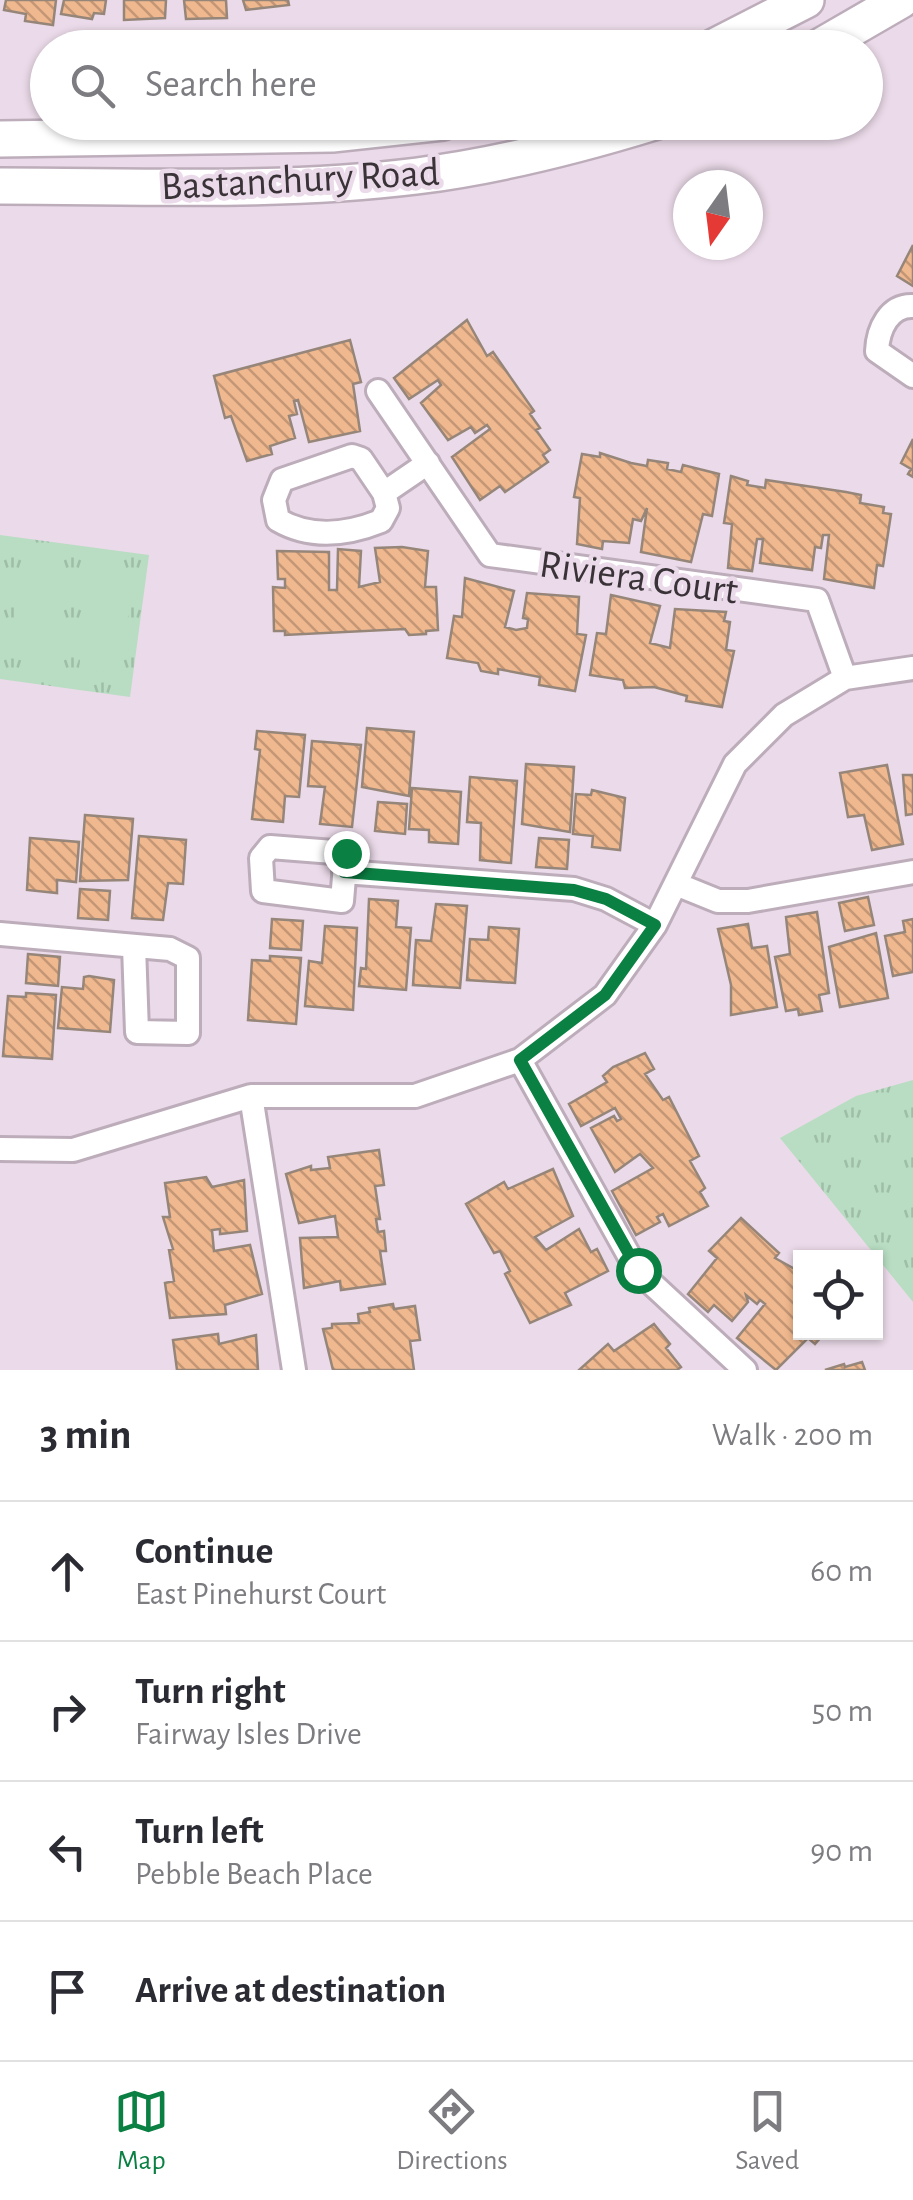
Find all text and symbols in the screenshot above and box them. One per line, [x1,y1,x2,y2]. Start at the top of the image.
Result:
search box [30,30,883,140]
icon: search [65,58,120,113]
text: Search here [145,66,317,104]
street label: Bastanchury Road [160,153,441,207]
north arrow [673,170,763,260]
street label: Riviera Court [537,544,741,612]
route end [324,831,370,877]
route start [616,1248,662,1294]
map controls [793,1250,883,1340]
button: locate [793,1250,883,1340]
text: 3 min [40,1414,132,1456]
text: Walk · 200 m [712,1419,873,1451]
text: Continue [135,1533,273,1571]
icon: ahead [40,1544,95,1599]
text: 60 m [810,1555,873,1587]
text: East Pinehurst Court [135,1578,386,1610]
text: Turn right [135,1673,285,1711]
icon: right [40,1684,95,1739]
text: 50 m [812,1695,873,1727]
text: Fairway Isles Drive [135,1718,362,1750]
text: Turn left [135,1813,263,1851]
icon: left [40,1824,95,1879]
text: 90 m [810,1835,873,1867]
text: Pebble Beach Place [135,1858,373,1890]
icon: arrive [40,1964,95,2019]
text: Arrive at destination [135,1972,446,2010]
tab: Map [114,2084,169,2178]
tab: Directions [396,2084,508,2178]
tab: Saved [735,2084,799,2178]

